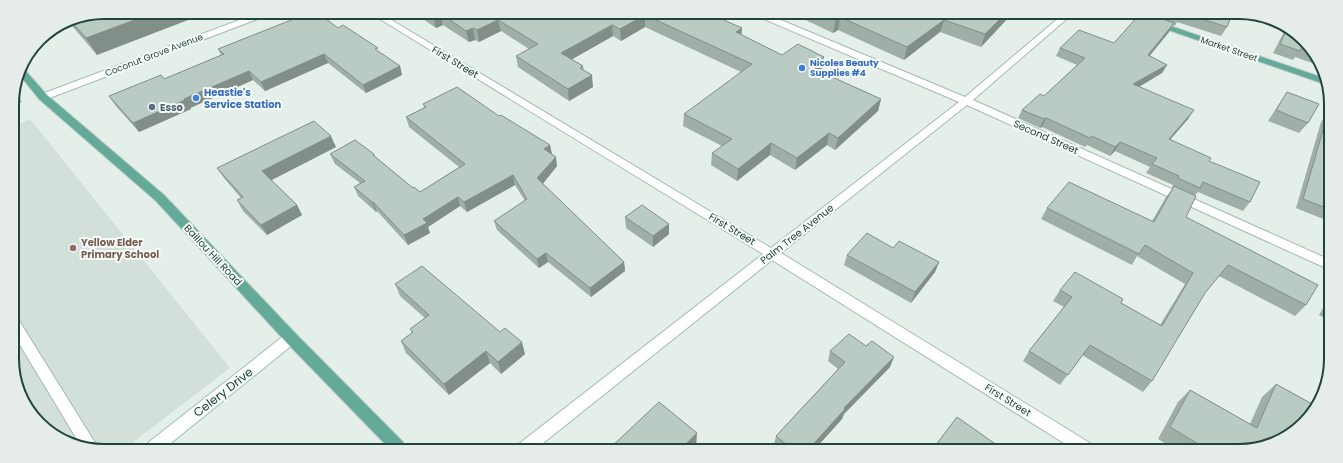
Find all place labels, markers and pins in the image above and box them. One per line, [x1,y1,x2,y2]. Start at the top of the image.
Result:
place label: Nicoles Beauty Supplies #4 [810,57,879,79]
marker: Nicoles Beauty Supplies #4 [797,63,807,73]
place label: Heastie's Service Station [204,85,282,112]
marker: Heastie's Service Station [191,93,201,103]
place label: Esso [160,100,184,115]
marker: Esso [147,102,157,112]
place label: Yellow Elder Primary School [81,235,159,262]
marker: Yellow Elder Primary School [68,243,78,253]

